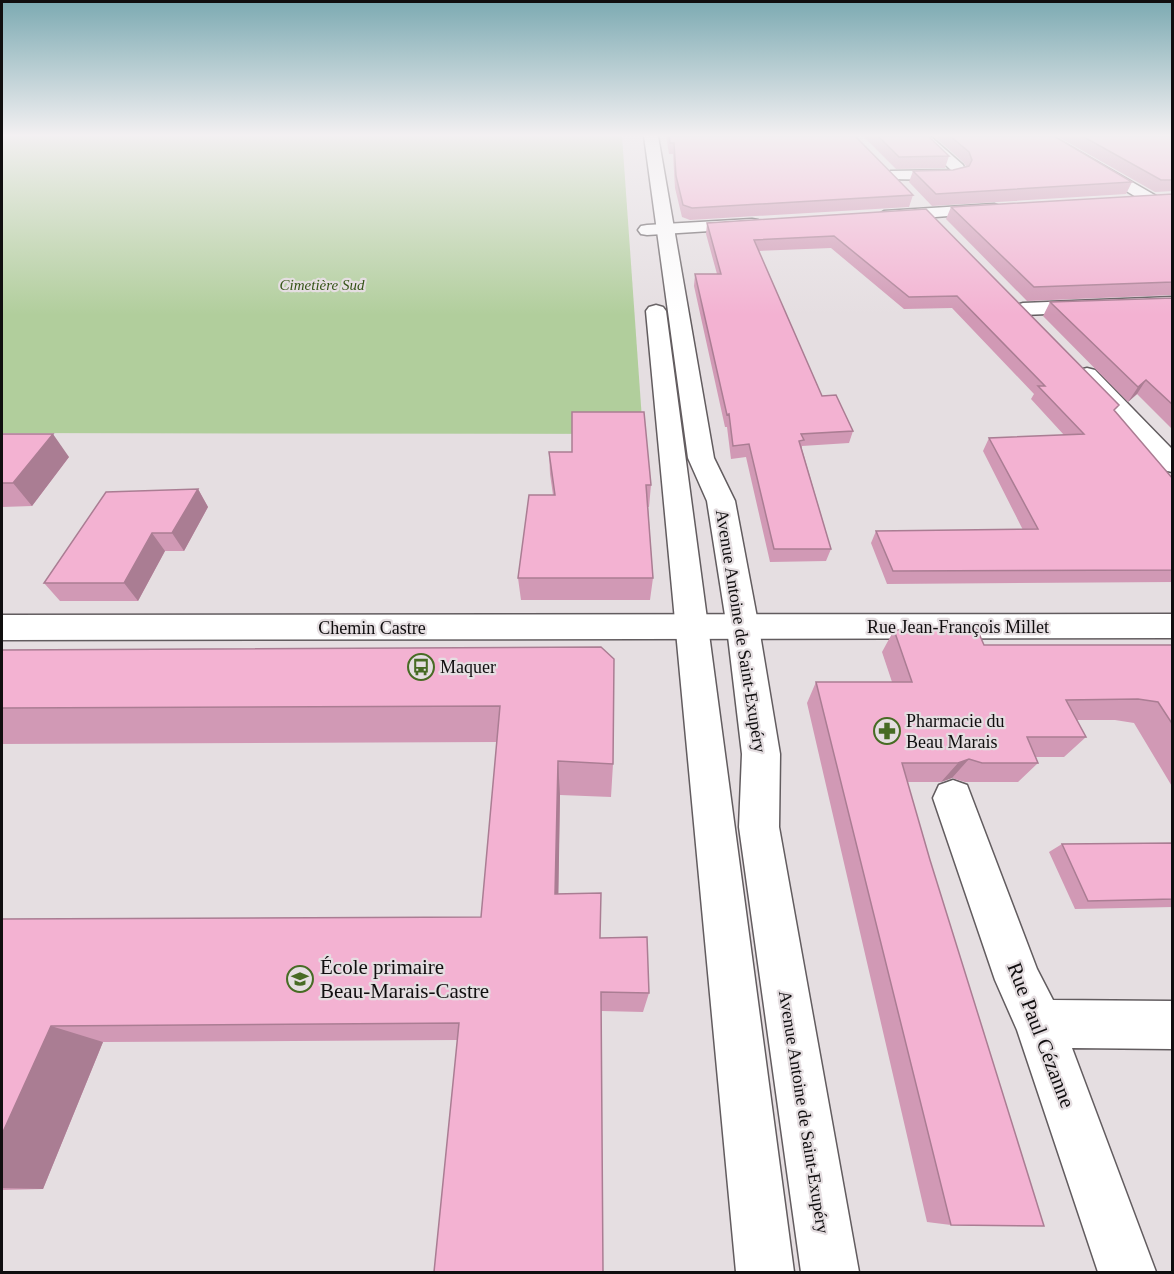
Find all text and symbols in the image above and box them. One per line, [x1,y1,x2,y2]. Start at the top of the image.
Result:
park label: Cimetière Sud [280,277,365,293]
street label: Avenue Antoine de Saint-Exupéry [712,508,770,754]
street label: Rue Jean-François Millet [867,617,1049,637]
street label: Chemin Castre [318,618,426,638]
bus stop icon: Maquer [406,652,436,682]
place label: Maquer [440,657,496,677]
place label: Pharmacie du Beau Marais [906,711,1004,752]
pharmacy icon: Pharmacie du Beau Marais [872,716,902,746]
place label: École primaire Beau-Marais-Castre [320,955,489,1003]
street label: Rue Paul Cézanne [1002,959,1080,1111]
school or university icon: École primaire Beau-Marais-Castre [285,964,315,994]
street label: Avenue Antoine de Saint-Exupéry [775,989,833,1235]

